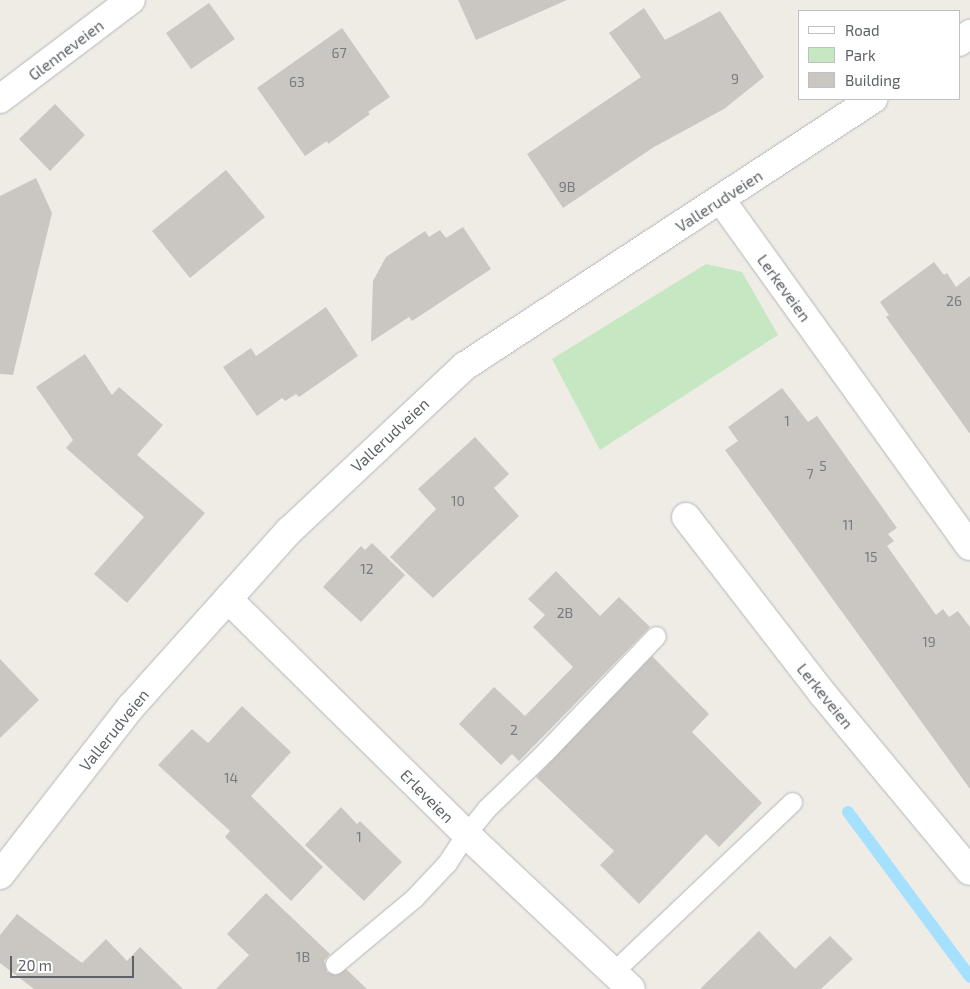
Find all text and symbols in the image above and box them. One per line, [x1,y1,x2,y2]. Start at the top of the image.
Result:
legend [798,10,960,100]
street label: Glenneveien [25,15,107,85]
text: Road [845,21,880,39]
house number: 67 [331,45,347,61]
text: Park [845,46,876,64]
house number: 9 [731,71,739,87]
text: Building [845,71,900,89]
house number: 63 [289,74,305,90]
street label: Vallerudveien [672,166,766,236]
house number: 9B [559,179,575,195]
street label: Lerkeveien [753,251,815,325]
house number: 26 [946,293,962,309]
street label: Vallerudveien [347,394,433,476]
house number: 1 [784,413,790,429]
house number: 5 [819,458,827,474]
house number: 7 [806,466,814,482]
house number: 10 [451,493,465,509]
house number: 11 [842,517,854,533]
house number: 15 [864,549,878,565]
house number: 12 [360,561,374,577]
house number: 2B [557,605,573,621]
house number: 19 [922,634,936,650]
street label: Lerkeveien [793,659,857,733]
street label: Vallerudveien [75,685,153,775]
house number: 2 [510,722,518,738]
street label: Erleveien [396,765,458,827]
house number: 14 [224,770,238,786]
house number: 1 [356,829,362,845]
scale bar [12,946,136,978]
house number: 1B [296,949,310,965]
text: 20 m [18,956,52,974]

